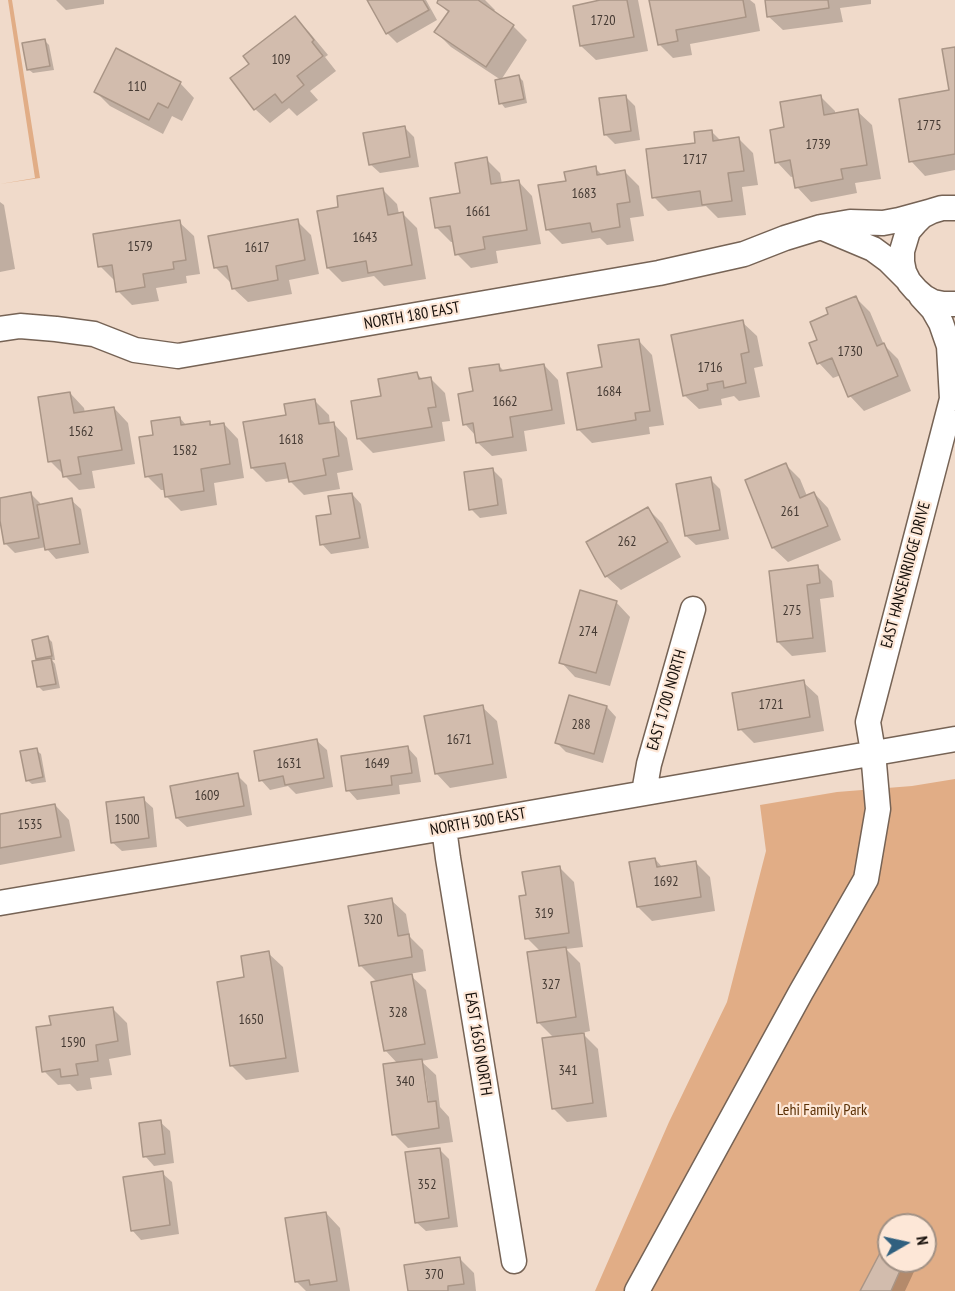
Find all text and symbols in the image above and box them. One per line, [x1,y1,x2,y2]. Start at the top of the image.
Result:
house number: 1720 [590,13,616,29]
house number: 109 [272,52,290,68]
house number: 110 [128,79,146,95]
house number: 1775 [916,118,942,134]
house number: 1739 [805,137,831,153]
house number: 1717 [682,152,708,168]
house number: 1683 [571,186,597,202]
house number: 1661 [465,204,491,220]
house number: 1643 [352,230,378,246]
house number: 1579 [127,239,153,255]
house number: 1617 [244,240,270,256]
street label: NORTH 180 EAST [363,298,461,334]
house number: 1730 [837,344,863,360]
house number: 1716 [697,360,723,376]
house number: 1684 [596,384,622,400]
house number: 1662 [492,394,518,410]
house number: 1562 [68,424,94,440]
house number: 1618 [278,432,304,448]
house number: 1582 [172,443,198,459]
street label: EAST HANSENRIDGE DRIVE [877,500,935,650]
house number: 261 [781,504,799,520]
house number: 262 [618,534,636,550]
house number: 275 [783,603,801,619]
house number: 274 [579,624,597,640]
street label: EAST 1700 NORTH [643,647,691,753]
house number: 1721 [758,697,784,713]
house number: 288 [572,717,590,733]
house number: 1671 [446,732,472,748]
house number: 1631 [276,756,302,772]
house number: 1649 [364,756,390,772]
house number: 1609 [194,788,220,804]
street label: NORTH 300 EAST [429,804,527,840]
house number: 1500 [114,812,140,828]
house number: 1535 [17,817,43,833]
house number: 1692 [653,874,679,890]
house number: 319 [535,906,553,922]
house number: 320 [364,912,382,928]
house number: 327 [542,977,560,993]
street label: EAST 1650 NORTH [460,991,496,1097]
house number: 328 [389,1005,407,1021]
house number: 1650 [238,1012,264,1028]
house number: 1590 [60,1035,86,1051]
house number: 341 [559,1063,577,1079]
house number: 340 [396,1074,414,1090]
park label: Lehi Family Park [777,1100,867,1120]
house number: 352 [418,1177,436,1193]
north arrow [877,1213,937,1273]
text: N [912,1235,933,1246]
house number: 370 [425,1267,443,1283]

